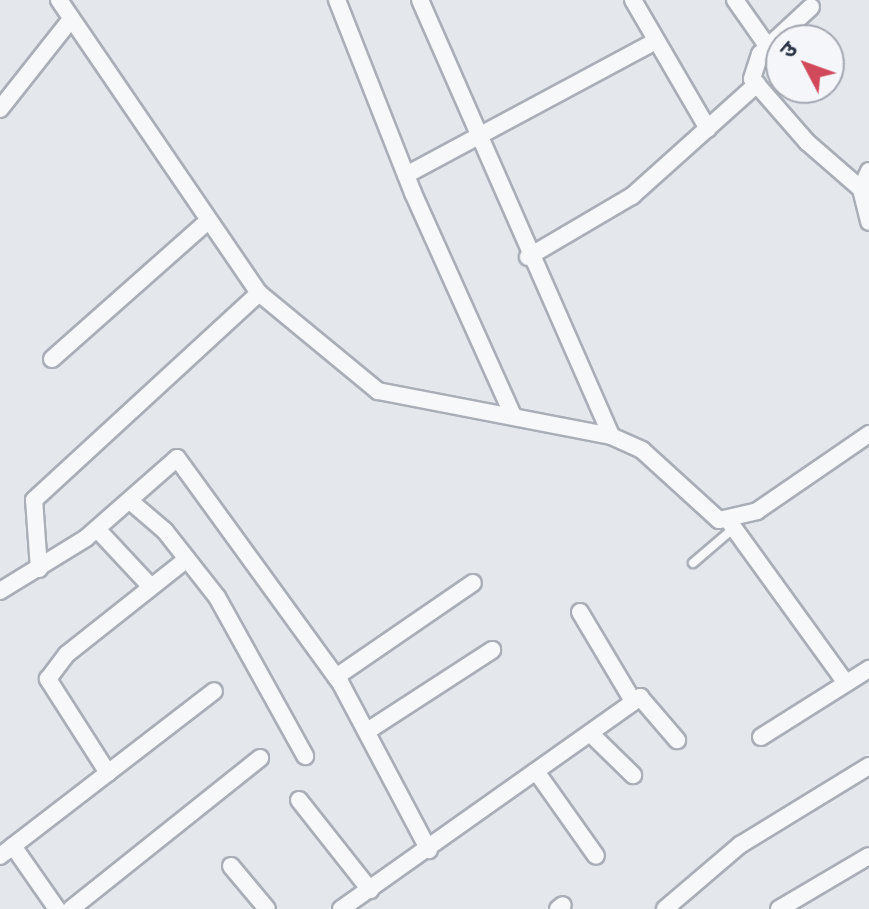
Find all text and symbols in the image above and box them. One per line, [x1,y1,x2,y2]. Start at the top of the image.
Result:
north arrow [765,24,845,104]
text: उ [774,36,802,63]

